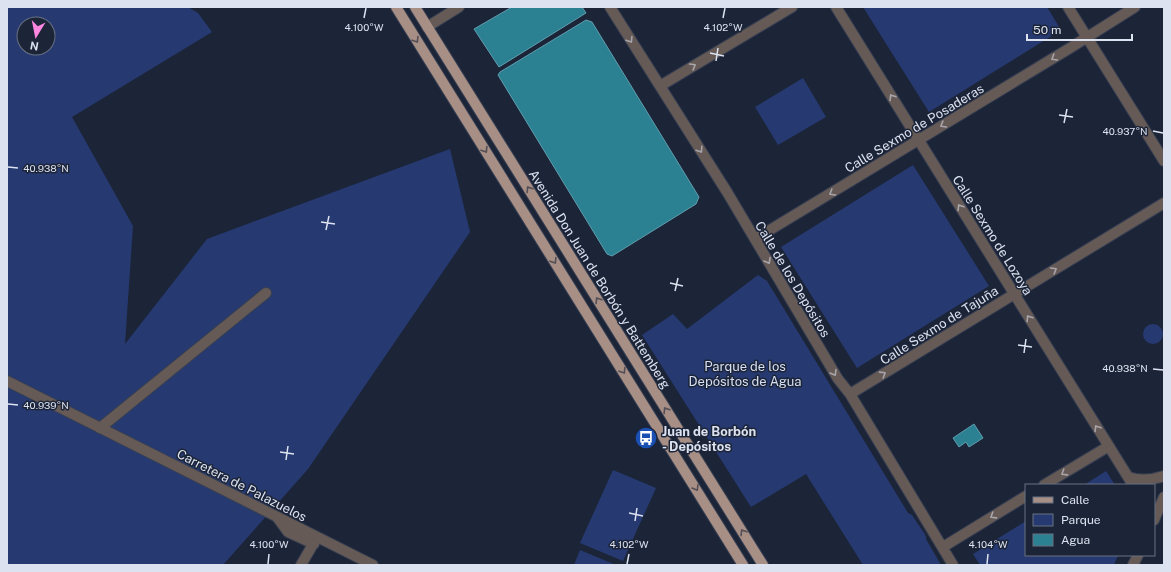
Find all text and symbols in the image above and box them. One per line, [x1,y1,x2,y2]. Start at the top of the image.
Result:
north arrow [16,16,56,56]
scale bar [1027,16,1132,42]
text: 4.100°W [345,21,384,33]
text: 4.102°W [704,21,743,33]
text: 50 m [1033,23,1061,37]
one-way arrow [412,36,419,43]
one-way arrow [626,36,633,43]
text: N [29,39,40,53]
one-way arrow [1051,53,1058,61]
one-way arrow [689,64,696,71]
street label: Calle Sexmo de Posaderas [842,81,986,176]
one-way arrow [889,94,896,101]
one-way arrow [940,121,947,128]
text: 40.937°N [1102,125,1148,137]
one-way arrow [481,146,488,153]
one-way arrow [695,146,703,153]
text: 40.938°N [23,162,69,174]
street label: Avenida Don Juan de Borbón y Battemberg [526,167,674,391]
street label: Calle Sexmo de Lozoya [950,173,1036,298]
one-way arrow [526,186,533,193]
one-way arrow [829,188,836,196]
one-way arrow [957,204,965,211]
street label: Calle de los Depósitos [752,219,833,340]
one-way arrow [550,256,557,263]
one-way arrow [763,257,770,264]
one-way arrow [1050,267,1057,274]
street label: Calle Sexmo de Tajuña [877,283,1001,368]
one-way arrow [595,297,602,304]
one-way arrow [1026,315,1033,322]
park label: Parque de los Depósitos de Agua [689,359,801,389]
text: 40.938°N [1102,362,1148,374]
one-way arrow [618,367,626,374]
one-way arrow [829,369,837,376]
one-way arrow [879,372,886,379]
text: 40.939°N [23,399,69,411]
one-way arrow [664,407,671,414]
place label: Juan de Borbón - Depósitos [662,424,756,454]
bus stop icon: Juan de Borbón - Depósitos [633,425,659,451]
one-way arrow [1095,425,1102,432]
street label: Carretera de Palazuelos [174,446,309,525]
one-way arrow [1061,468,1068,475]
one-way arrow [691,484,699,491]
legend [1025,484,1155,556]
text: Calle [1061,493,1090,507]
one-way arrow [990,512,997,519]
text: Parque [1061,513,1101,527]
one-way arrow [740,529,747,536]
text: Agua [1061,533,1090,547]
text: 4.100°W [250,538,289,550]
text: 4.102°W [610,538,649,550]
text: 4.104°W [968,538,1008,550]

